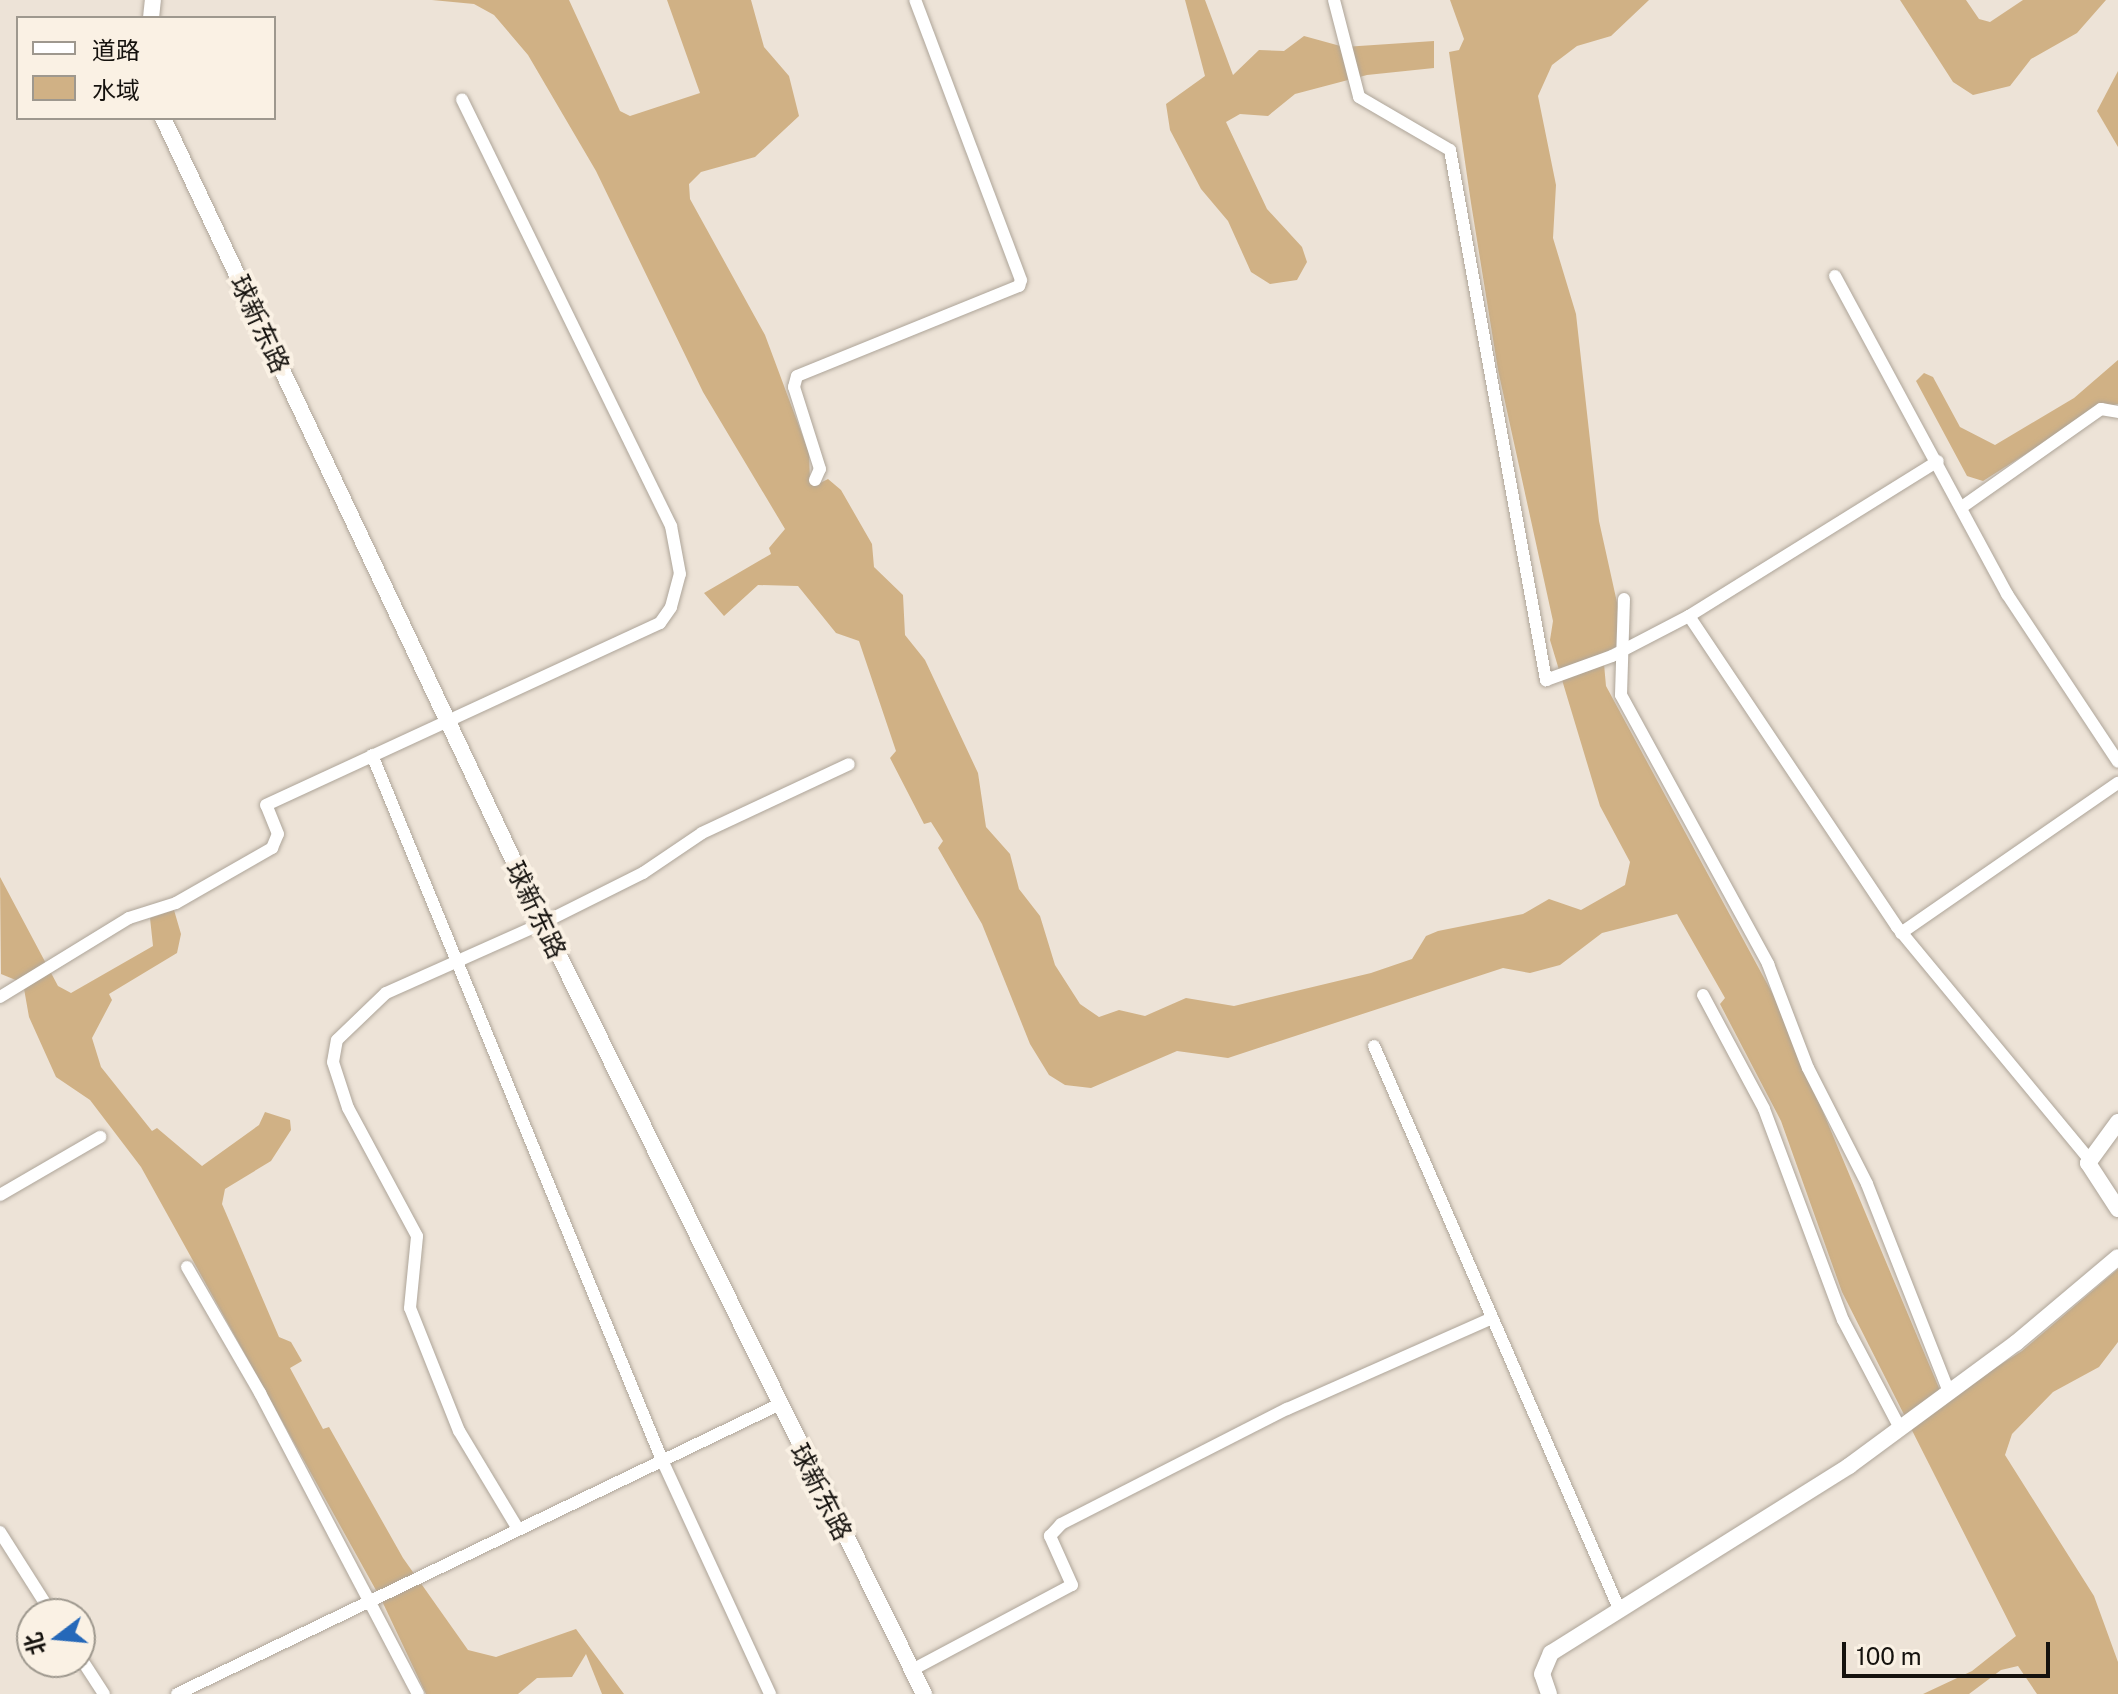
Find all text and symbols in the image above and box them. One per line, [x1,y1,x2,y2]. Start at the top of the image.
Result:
legend [16,16,276,120]
text: 道路 [92,36,140,64]
text: 水域 [92,76,140,104]
street label: 球新东路 [224,270,296,378]
street label: 球新东路 [499,856,573,964]
street label: 球新东路 [783,1439,859,1545]
north arrow [16,1598,96,1678]
scale bar [1846,1626,2054,1676]
text: 北 [19,1630,50,1658]
text: 100 m [1856,1642,1922,1670]

